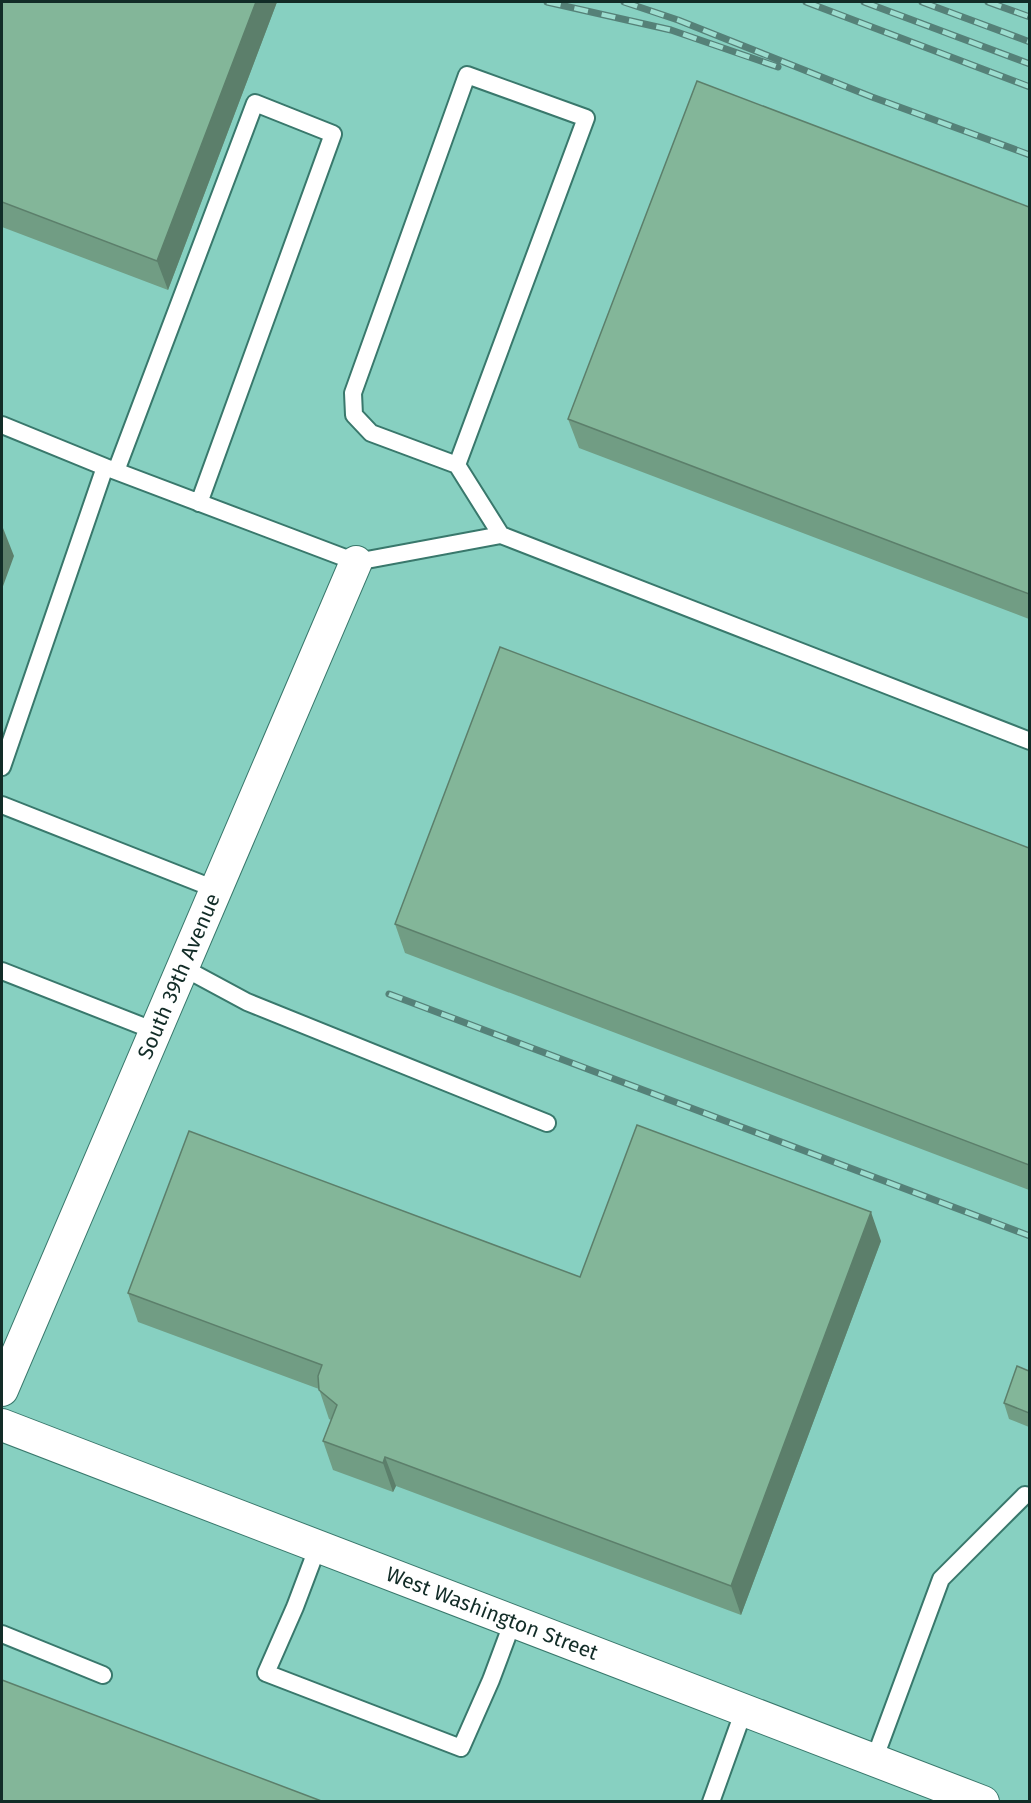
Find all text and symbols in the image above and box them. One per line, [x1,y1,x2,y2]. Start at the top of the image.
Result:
street label: South 39th Avenue [132,889,226,1063]
street label: West Washington Street [382,1561,602,1666]

